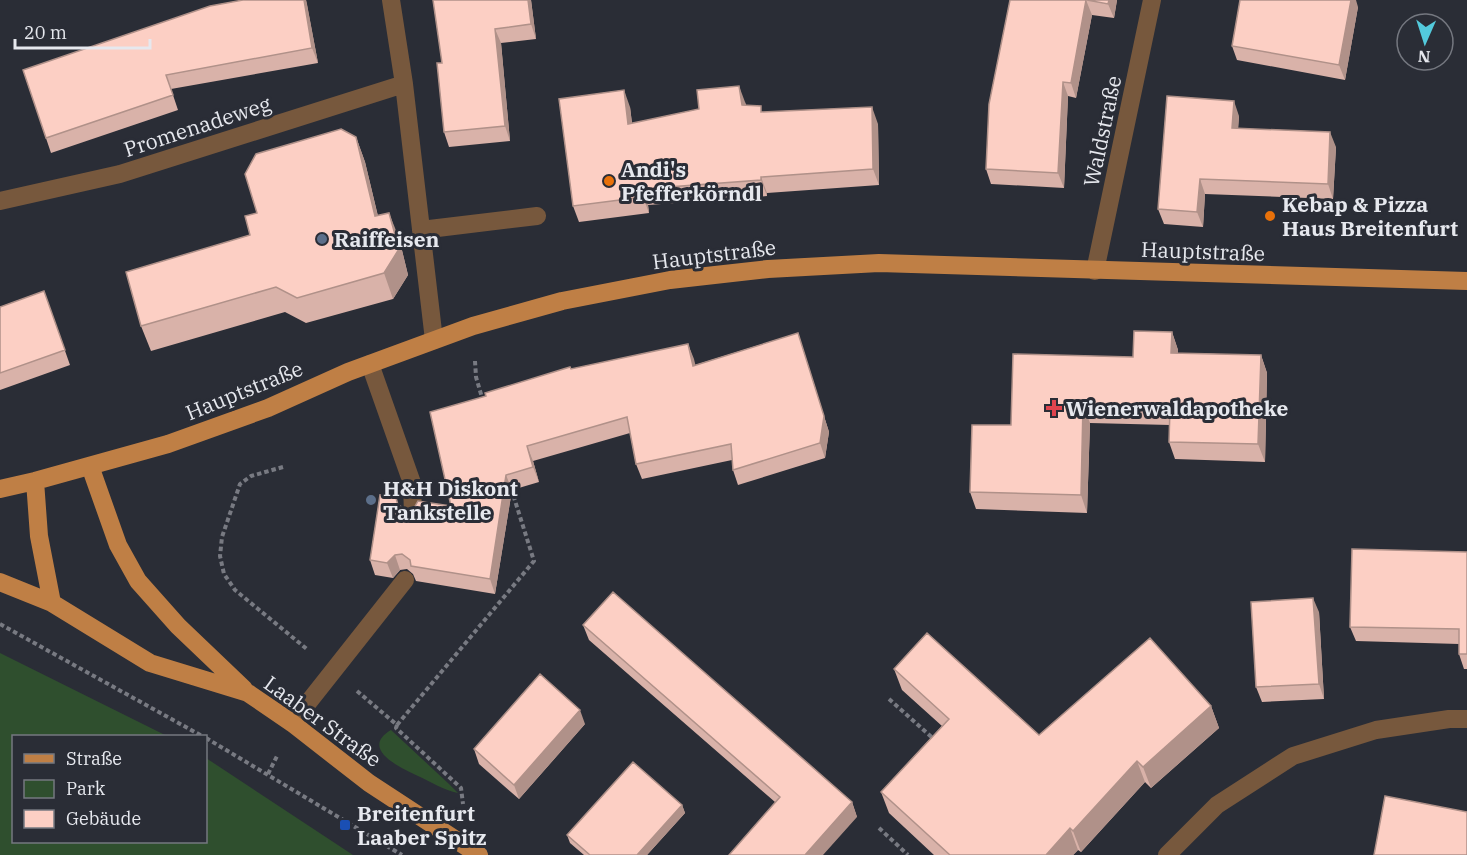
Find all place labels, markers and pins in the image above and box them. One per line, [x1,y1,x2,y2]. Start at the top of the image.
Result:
place label: Andi's Pfefferkörndl [621,155,762,207]
marker: Andi's Pfefferkörndl [602,174,616,188]
place label: Kebap & Pizza Haus Breitenfurt [1282,190,1458,242]
marker: Kebap & Pizza Haus Breitenfurt [1263,209,1277,223]
place label: Raiffeisen [334,225,440,253]
marker: Raiffeisen [315,232,329,246]
place label: Wienerwaldapotheke [1066,394,1288,422]
marker: Wienerwaldapotheke [1047,401,1061,415]
place label: H&H Diskont Tankstelle [383,474,518,526]
marker: H&H Diskont Tankstelle [364,493,378,507]
place label: Breitenfurt Laaber Spitz [357,799,487,851]
marker: Breitenfurt Laaber Spitz [338,818,352,832]

